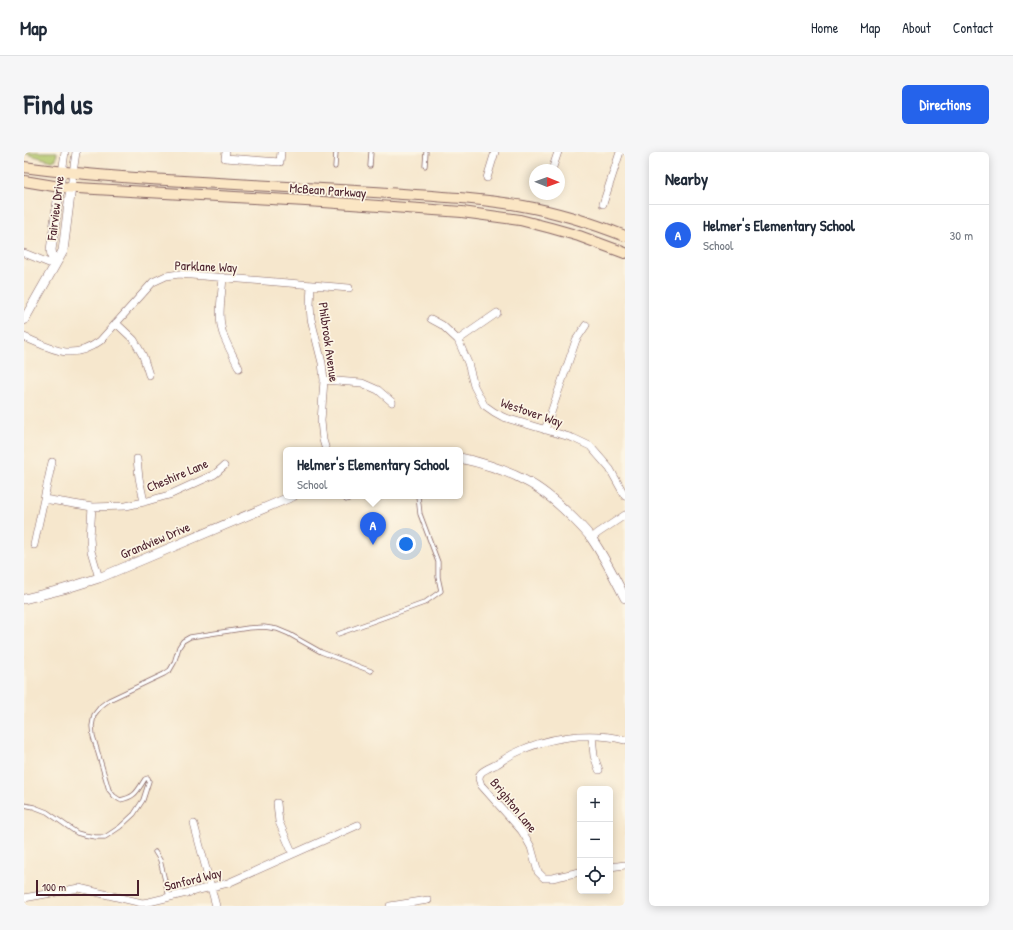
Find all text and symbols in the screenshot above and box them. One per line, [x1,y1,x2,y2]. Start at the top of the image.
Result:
text: Map [20,15,47,41]
text: Home [811,18,838,37]
text: Map [860,18,880,37]
text: About [902,18,931,37]
text: Contact [953,18,993,37]
text: Find us [24,85,93,123]
button: Directions [902,85,989,124]
north arrow [529,164,565,200]
text: Nearby [665,167,708,190]
street label: Fairview Drive [42,175,68,242]
street label: McBean Parkway [289,178,367,202]
text: Helmer's Elementary School [703,215,855,236]
text: A [675,226,681,244]
text: 30 m [950,226,973,244]
text: School [703,236,733,254]
street label: Parklane Way [174,256,238,276]
street label: Philbrook Avenue [315,301,343,383]
street label: Westover Way [498,393,566,431]
popup [283,447,463,499]
street label: Cheshire Lane [143,454,211,496]
text: Helmer's Elementary School [297,454,449,475]
text: School [297,475,327,493]
pin: A [360,512,386,545]
street label: Grandview Drive [117,517,193,563]
your location [396,534,416,554]
street label: Brighton Lane [486,774,542,836]
map controls [577,786,613,894]
button: + [577,786,613,822]
button: − [577,822,613,858]
button: locate [577,858,613,894]
street label: Sanford Way [162,863,224,895]
scale bar [36,878,139,897]
text: 100 m [42,880,66,894]

